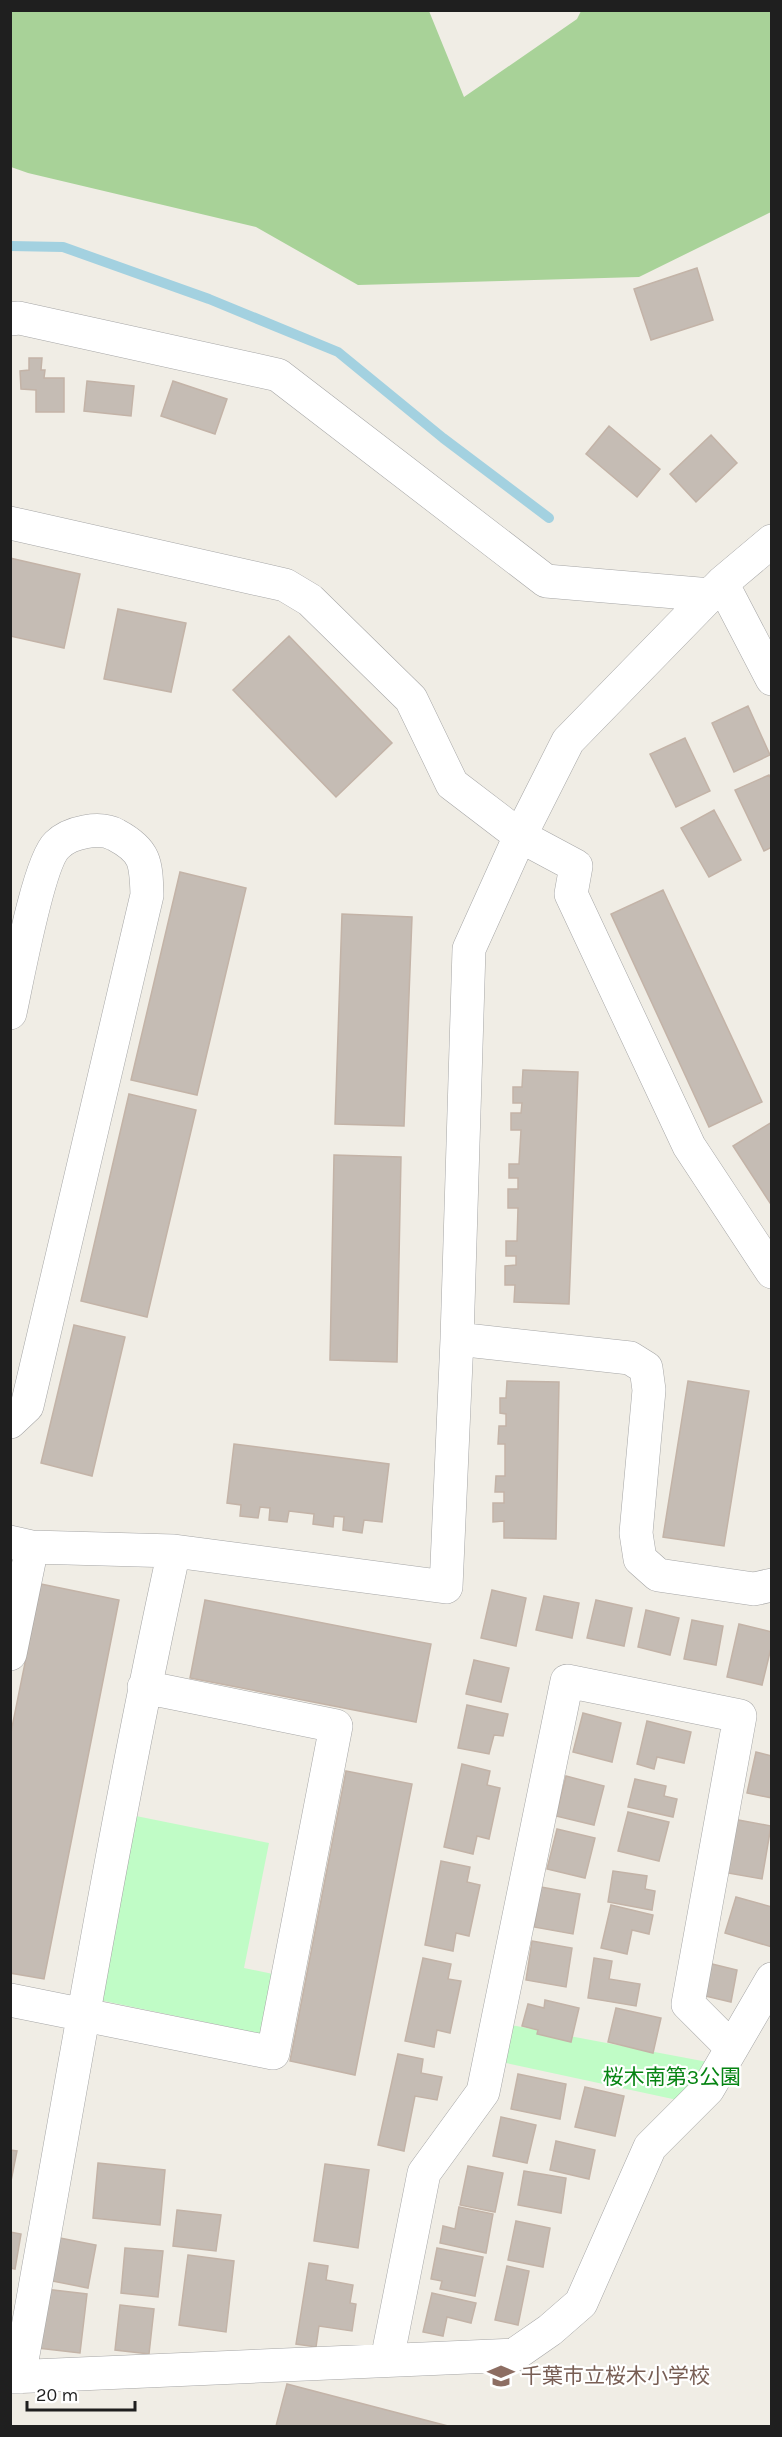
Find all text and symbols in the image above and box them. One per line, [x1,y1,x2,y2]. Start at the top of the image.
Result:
park label: 桜木南第3公園 [603,2065,741,2089]
school or university icon: 千葉市立桜木小学校 [486,2361,516,2391]
place label: 千葉市立桜木小学校 [521,2364,710,2388]
scale bar [27,2374,135,2412]
text: 20 m [36,2384,78,2406]

